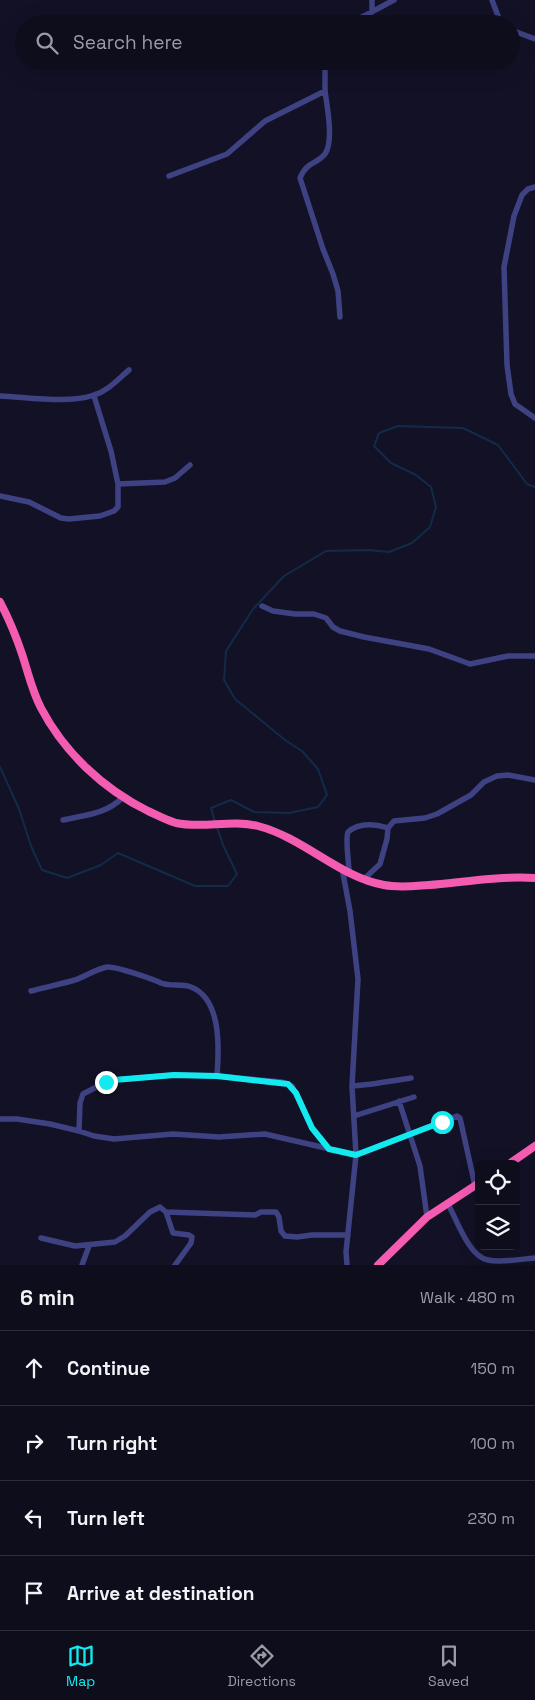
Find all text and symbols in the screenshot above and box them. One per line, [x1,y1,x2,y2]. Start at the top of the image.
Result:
search box [15,15,520,70]
icon: search [33,29,61,57]
text: Search here [73,30,183,55]
route end [95,1071,118,1094]
route start [431,1111,454,1134]
map controls [475,1160,520,1250]
button: locate [475,1160,520,1205]
button: layers [475,1205,520,1250]
text: 6 min [20,1284,75,1311]
text: Walk · 480 m [420,1287,515,1308]
icon: ahead [20,1354,48,1382]
text: Continue [67,1356,150,1381]
text: 150 m [471,1358,515,1379]
icon: right [20,1429,48,1457]
text: Turn right [67,1431,157,1456]
text: 100 m [470,1433,515,1454]
icon: left [20,1504,48,1532]
text: Turn left [67,1506,145,1531]
text: 230 m [468,1508,515,1529]
icon: arrive [20,1579,48,1607]
text: Arrive at destination [67,1581,255,1606]
tab: Map [66,1642,95,1690]
tab: Directions [227,1642,296,1690]
tab: Saved [428,1642,469,1690]

